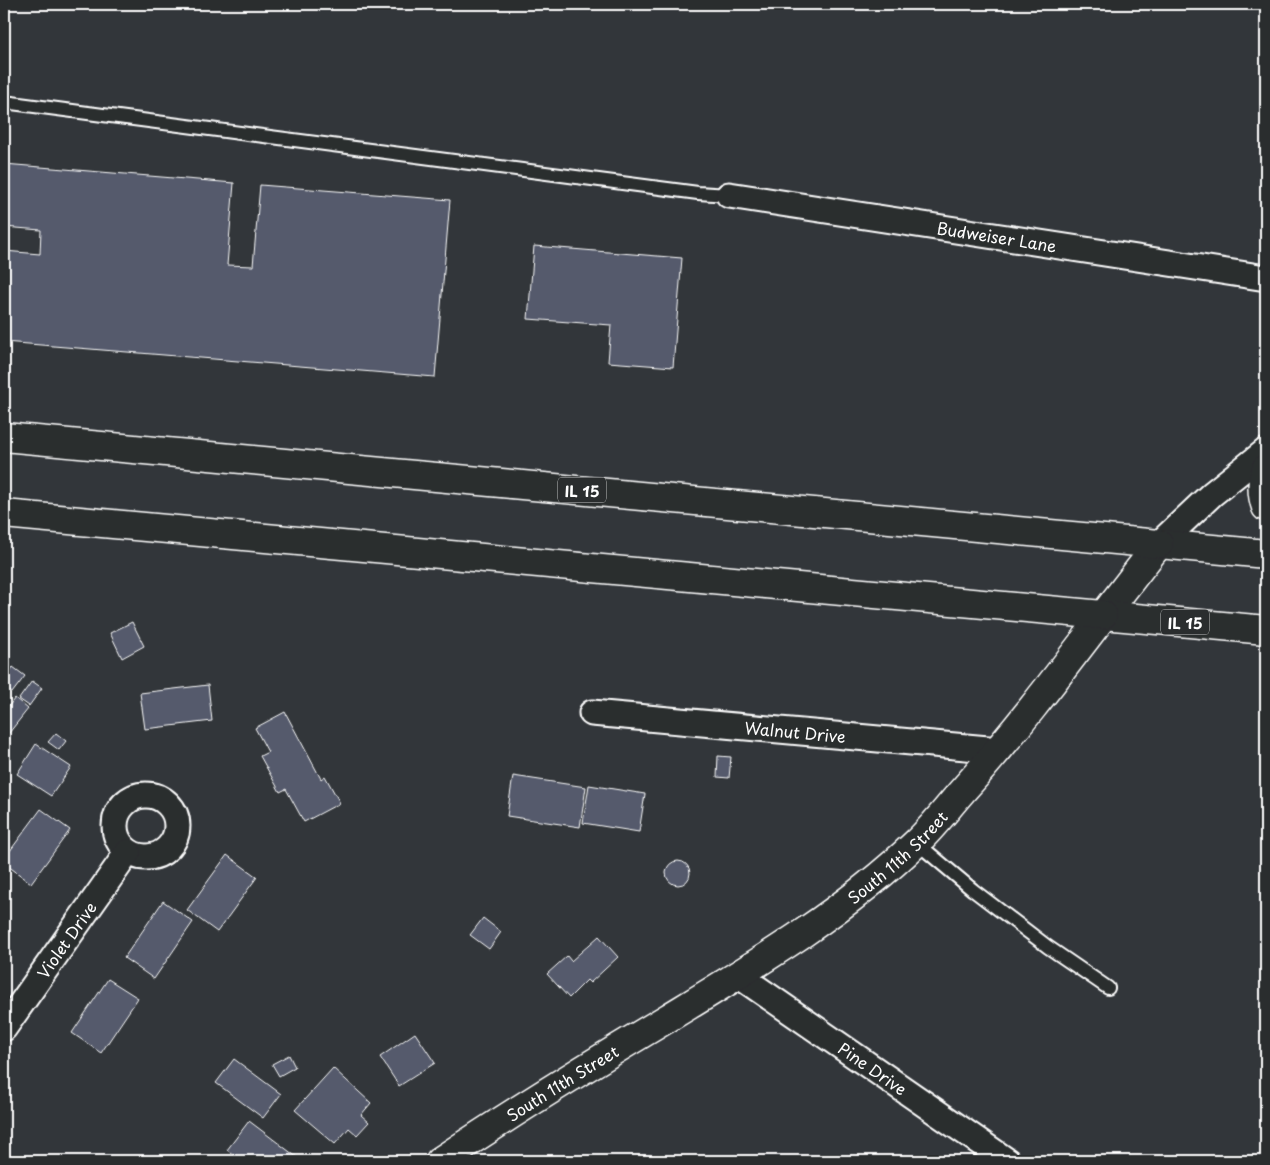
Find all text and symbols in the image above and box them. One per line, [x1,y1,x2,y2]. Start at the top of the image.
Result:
street label: Budweiser Lane [935,215,1058,257]
road number: IL 15 [558,478,606,502]
road number: IL 15 [1161,610,1209,634]
street label: Walnut Drive [744,715,847,748]
street label: South 11th Street [842,805,953,909]
street label: Violet Drive [31,896,102,983]
street label: Pine Drive [834,1036,912,1101]
street label: South 11th Street [501,1039,623,1127]

